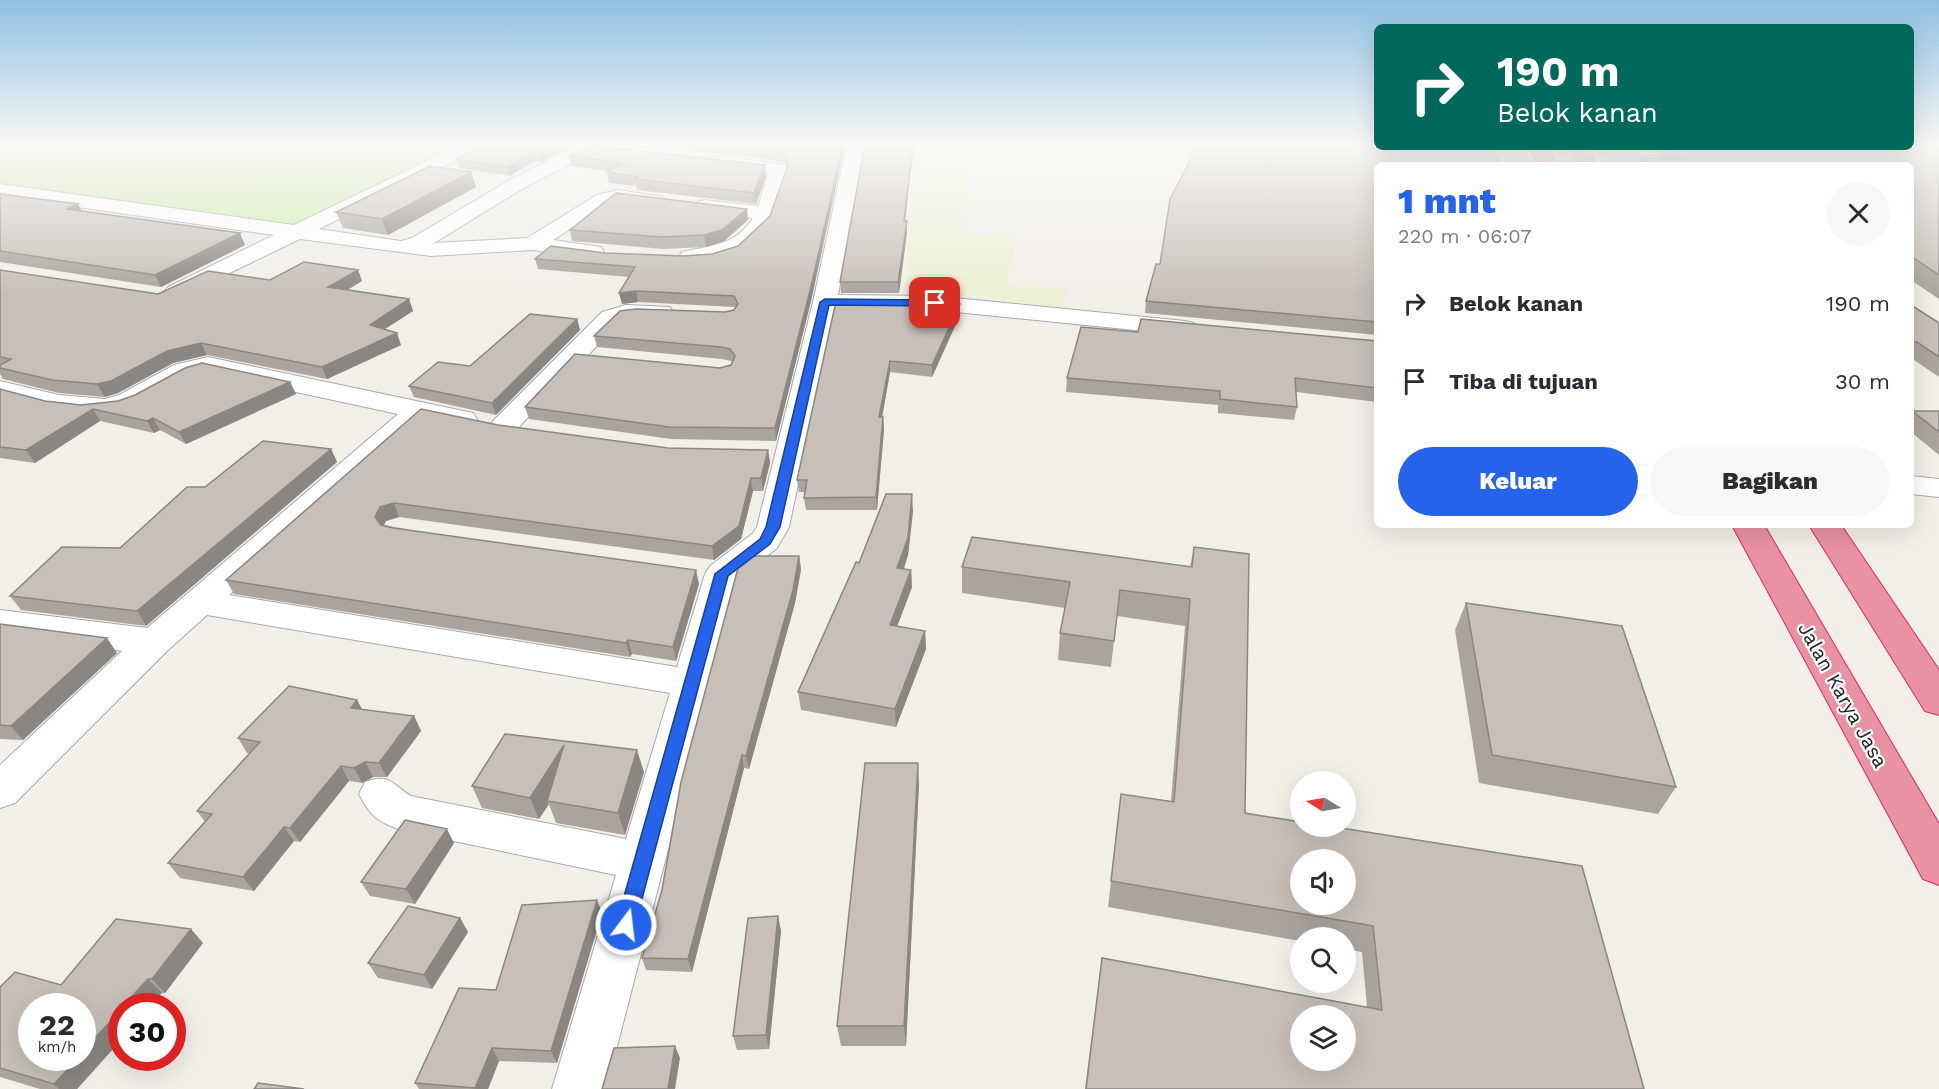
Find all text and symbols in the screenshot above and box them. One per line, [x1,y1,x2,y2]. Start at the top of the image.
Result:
text: 190 m [1497,47,1620,96]
icon: right [1398,48,1476,126]
text: Belok kanan [1497,97,1658,129]
text: 1 mnt [1398,180,1496,222]
button: close [1827,182,1890,245]
text: 220 m · 06:07 [1398,224,1532,248]
pin [909,277,960,328]
icon: arrive [918,286,951,319]
icon: right [1398,287,1431,320]
text: Belok kanan [1449,291,1583,316]
text: 190 m [1826,291,1890,316]
icon: arrive [1398,365,1431,398]
text: Tiba di tujuan [1449,369,1598,394]
text: 30 m [1835,369,1890,394]
button: Keluar [1398,447,1638,516]
button: Bagikan [1650,447,1890,516]
street label: Jalan Karya Jasa [1793,618,1893,772]
north arrow [1290,771,1356,837]
map controls [1290,771,1356,1071]
button: sound [1290,849,1356,915]
position arrow [594,893,658,957]
button: search [1290,927,1356,993]
speed limit sign: 30 [108,993,186,1071]
button: layers [1290,1005,1356,1071]
text: 22 [39,1007,75,1042]
text: km/h [38,1038,76,1056]

